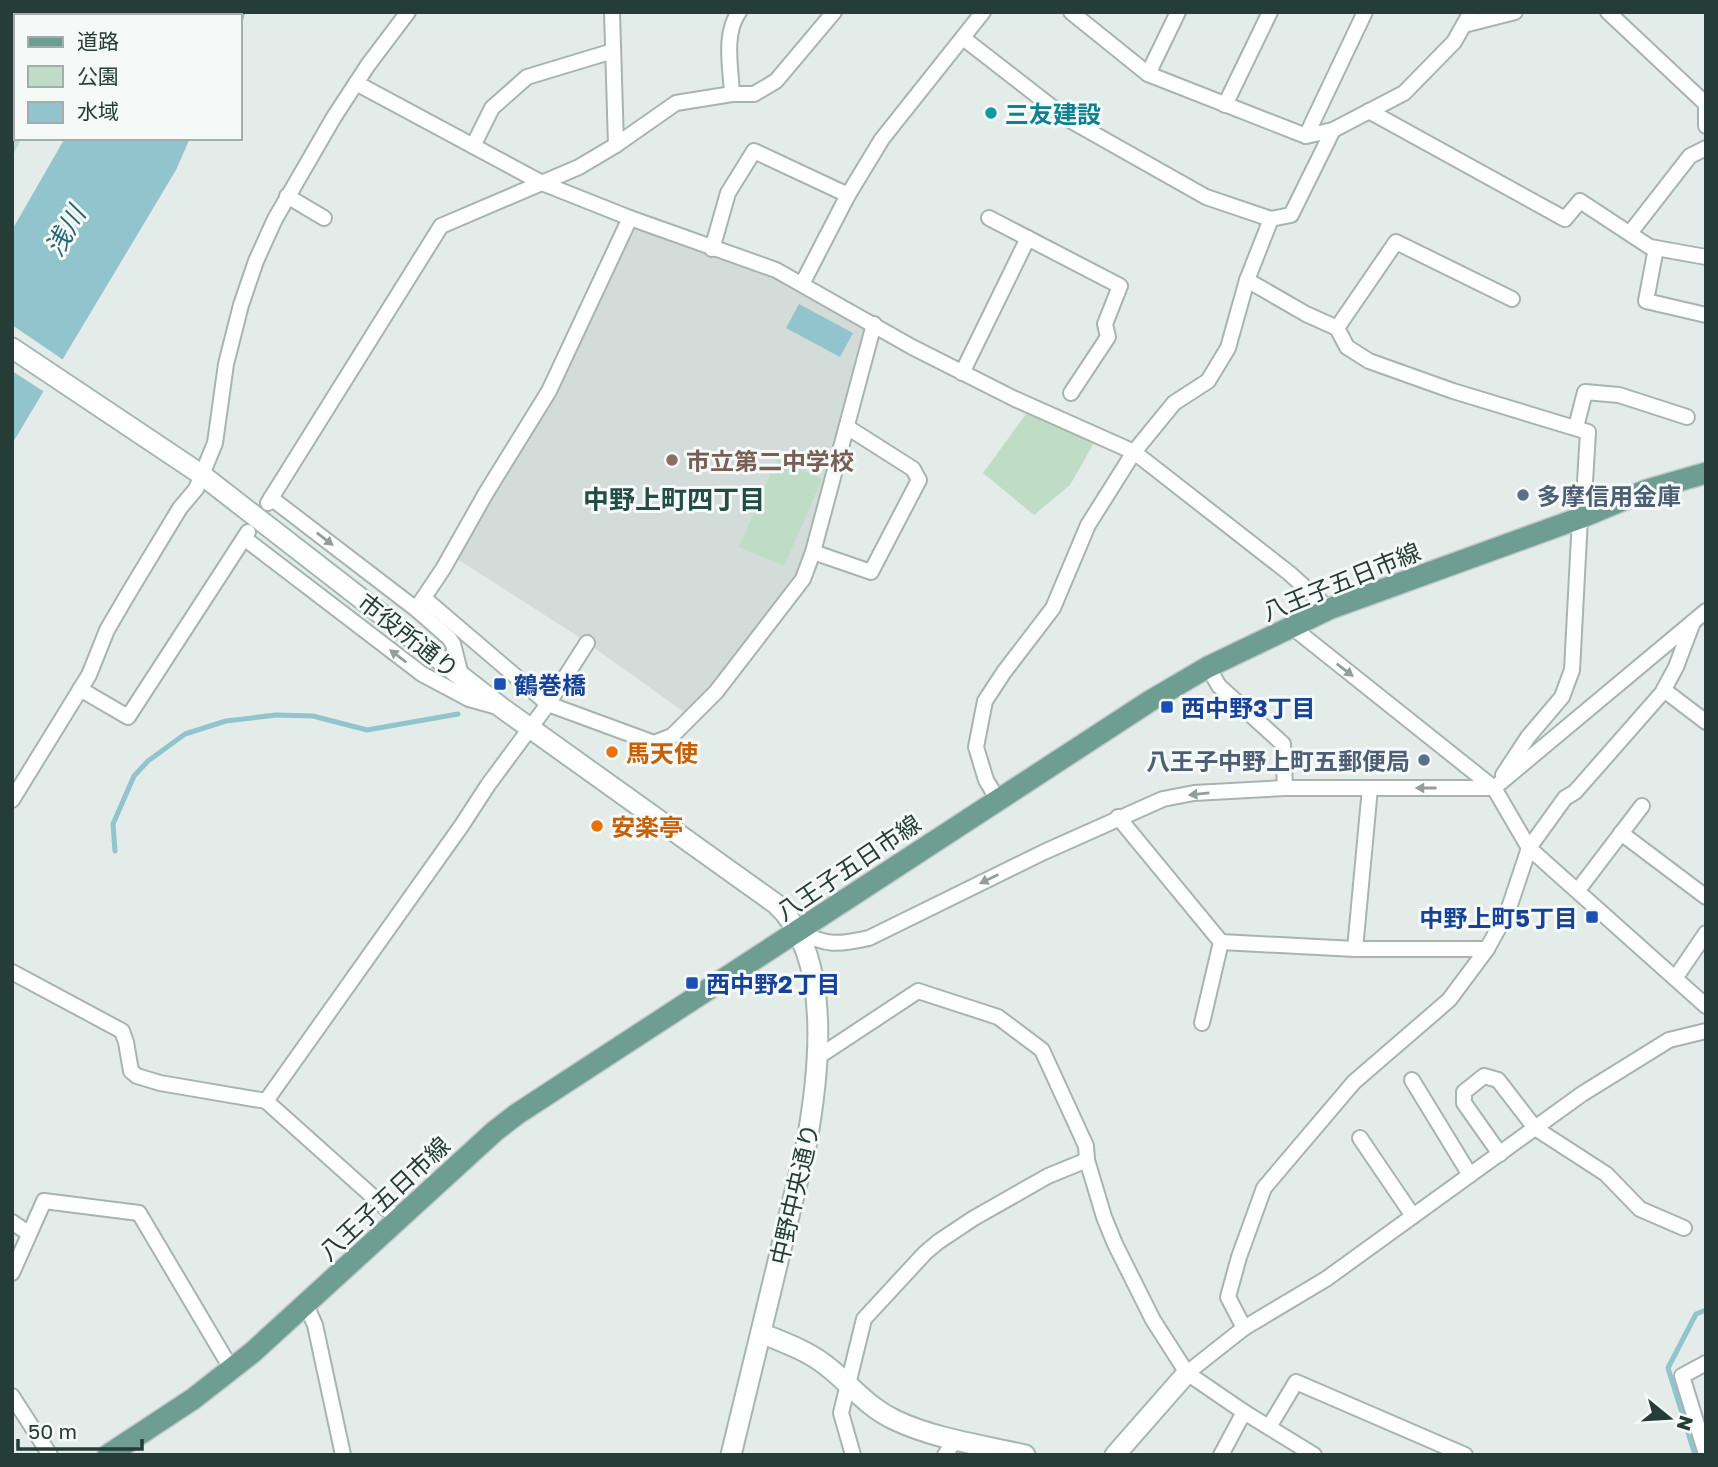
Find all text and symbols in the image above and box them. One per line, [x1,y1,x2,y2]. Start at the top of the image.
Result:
legend [14,14,242,140]
text: 道路 [77,28,119,54]
text: 公園 [77,63,119,89]
text: 水域 [77,98,119,124]
place label: 三友建設 [1005,99,1101,128]
marker: 三友建設 [983,105,999,121]
water label: 浅川 [39,198,93,261]
place label: 市立第二中学校 [686,446,854,475]
marker: 市立第二中学校 [664,452,680,468]
place label: 多摩信用金庫 [1537,481,1681,510]
district label: 中野上町四丁目 [583,484,765,515]
marker: 多摩信用金庫 [1515,487,1531,503]
one-way arrow [316,532,334,547]
street label: 八王子五日市線 [1258,536,1424,626]
street label: 市役所通り [353,587,465,683]
one-way arrow [390,648,408,663]
one-way arrow [1337,662,1354,677]
place label: 鶴巻橋 [514,670,586,699]
marker: 鶴巻橋 [492,676,508,692]
place label: 西中野3丁目 [1181,693,1316,722]
marker: 西中野3丁目 [1159,699,1175,715]
place label: 馬天使 [626,738,698,767]
marker: 馬天使 [604,744,620,760]
place label: 八王子中野上町五郵便局 [1146,746,1410,775]
marker: 八王子中野上町五郵便局 [1416,752,1432,768]
one-way arrow [1415,782,1437,794]
one-way arrow [1187,788,1209,799]
street label: 八王子五日市線 [770,808,926,926]
place label: 安楽亭 [611,812,683,841]
marker: 安楽亭 [589,818,605,834]
one-way arrow [979,873,999,884]
place label: 中野上町5丁目 [1419,903,1578,932]
marker: 中野上町5丁目 [1584,909,1600,925]
place label: 西中野2丁目 [706,969,841,998]
marker: 西中野2丁目 [684,975,700,991]
street label: 中野中央通り [764,1121,824,1267]
street label: 八王子五日市線 [313,1130,455,1266]
north arrow [1634,1383,1704,1453]
scale bar [18,1408,142,1452]
text: N [1672,1413,1699,1434]
text: 50 m [28,1418,77,1444]

